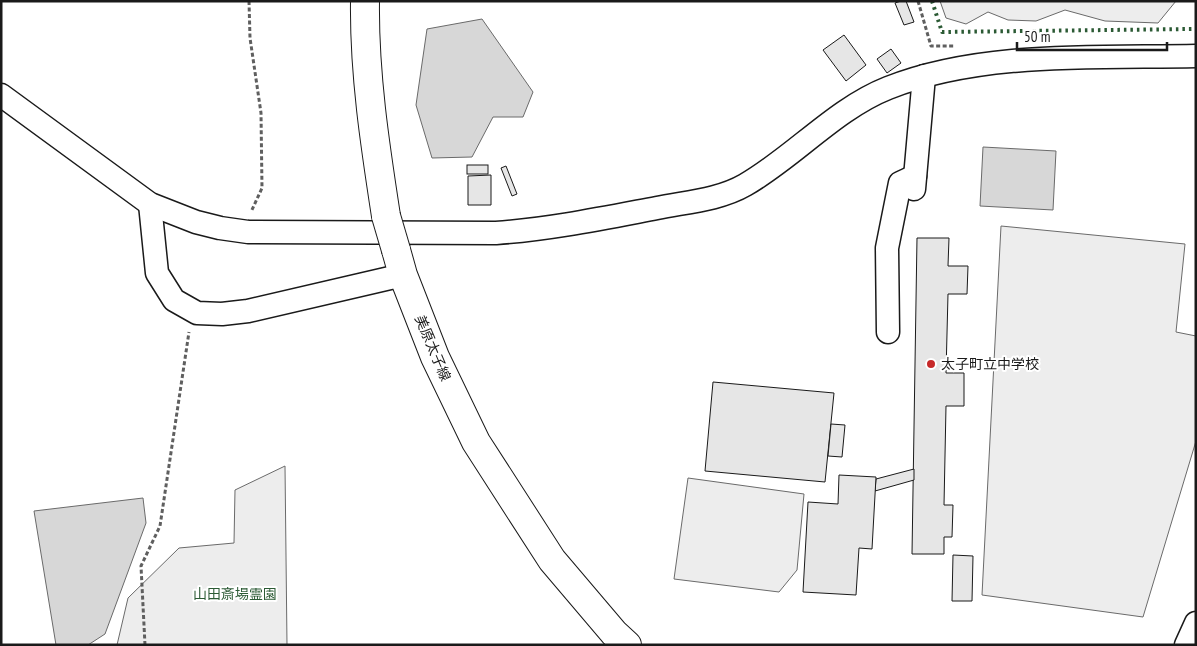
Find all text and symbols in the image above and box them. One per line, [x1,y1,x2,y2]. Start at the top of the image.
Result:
scale bar [1017,20,1167,52]
text: 50 m [1024,27,1050,46]
street label: 美原太子線 [411,312,455,384]
place label: 太子町立中学校 [941,355,1039,373]
marker: 太子町立中学校 [925,358,937,370]
park label: 山田斎場霊園 [193,585,277,603]

